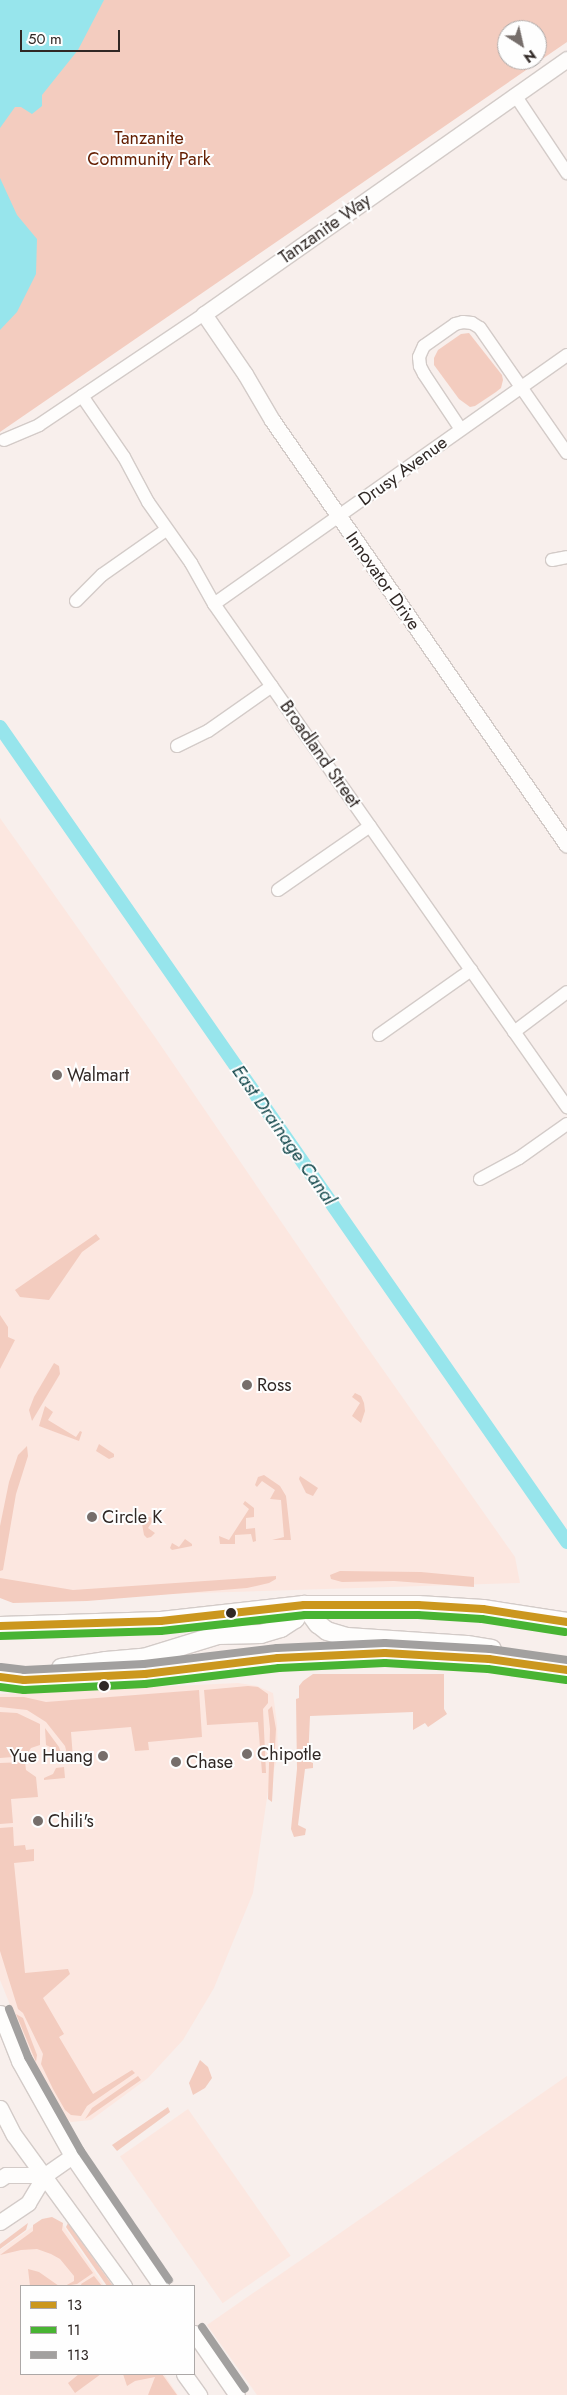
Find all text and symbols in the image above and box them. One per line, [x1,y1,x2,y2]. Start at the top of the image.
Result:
scale bar [22,20,122,52]
north arrow [497,20,547,70]
text: 50 m [28,28,62,50]
text: N [520,45,540,68]
park label: Tanzanite Community Park [87,128,211,170]
street label: Tanzanite Way [275,189,375,269]
street label: Drusy Avenue [354,432,452,510]
street label: Innovator Drive [341,528,425,634]
street label: Broadland Street [275,696,365,812]
water label: East Drainage Canal [227,1061,341,1209]
place label: Walmart [67,1064,129,1086]
marker: Walmart [51,1069,63,1081]
place label: Ross [257,1374,291,1396]
marker: Ross [241,1379,253,1391]
place label: Circle K [102,1506,162,1528]
marker: Circle K [86,1511,98,1523]
unlabelled marker [226,1608,236,1618]
unlabelled marker [99,1681,109,1691]
place label: Chipotle [257,1743,321,1765]
place label: Yue Huang [10,1745,93,1767]
marker: Chipotle [241,1748,253,1760]
marker: Yue Huang [97,1750,109,1762]
place label: Chase [186,1751,233,1773]
marker: Chase [170,1756,182,1768]
place label: Chili's [48,1810,94,1832]
marker: Chili's [32,1815,44,1827]
legend [20,2285,195,2375]
text: 13 [67,2294,82,2316]
text: 11 [67,2319,81,2341]
text: 113 [67,2344,89,2366]

